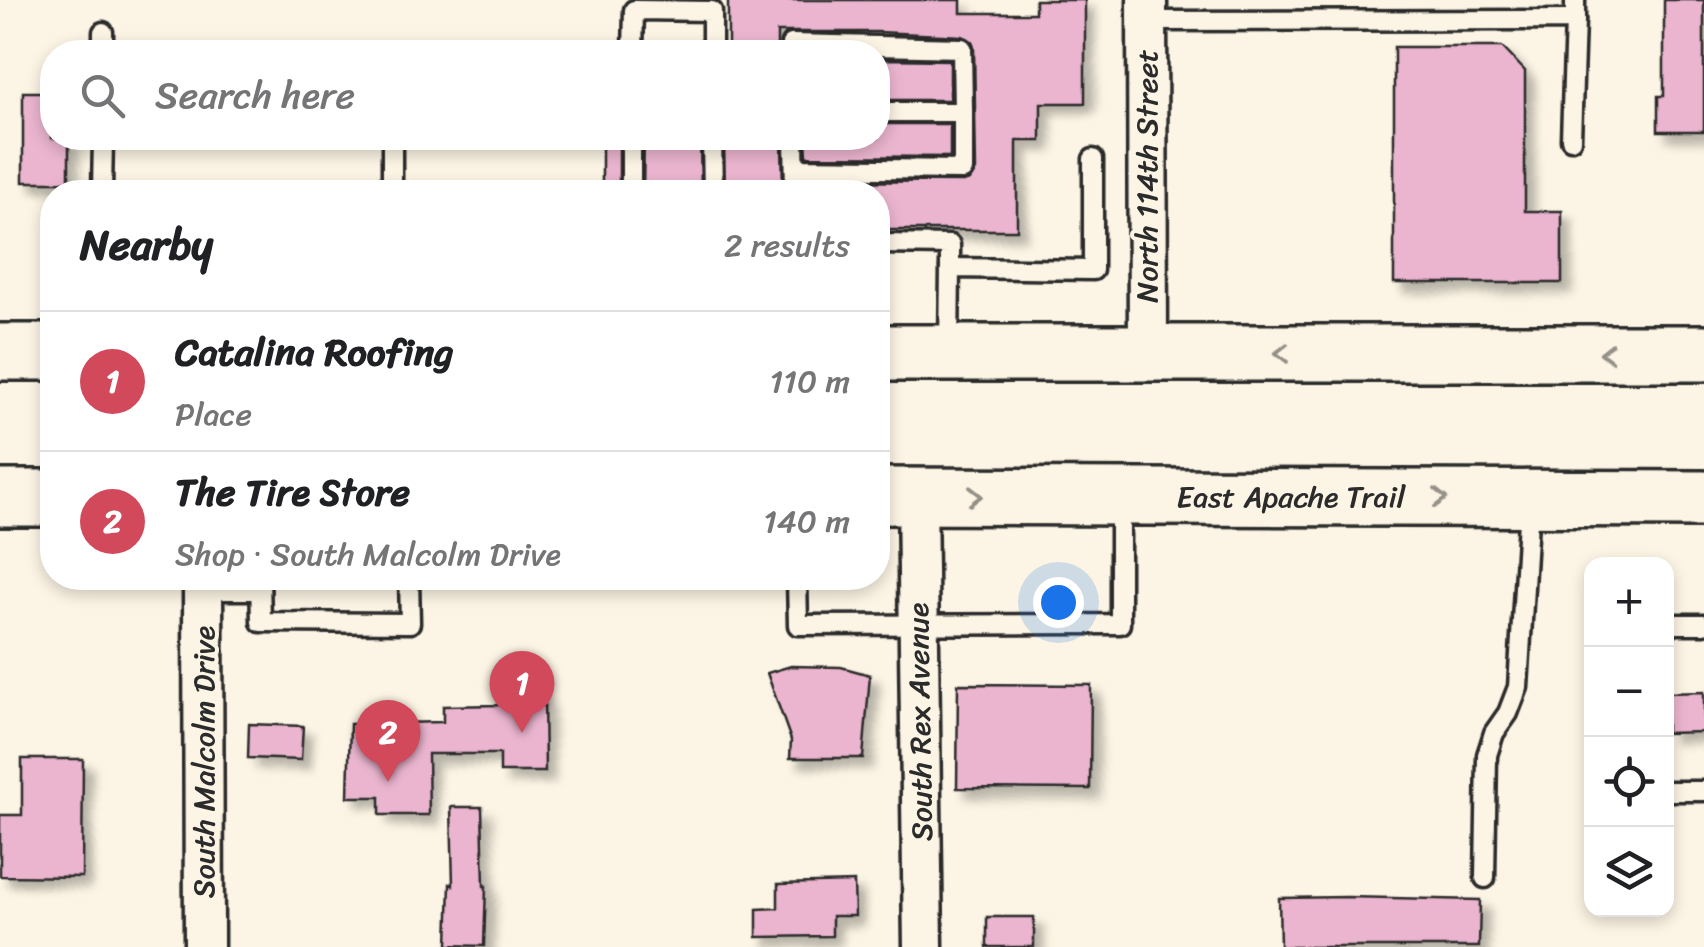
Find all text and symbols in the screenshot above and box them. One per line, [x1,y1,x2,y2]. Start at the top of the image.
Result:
search box [40,40,890,150]
street label: North 114th Street [1120,49,1174,303]
text: Search here [155,62,355,129]
icon: search [75,68,130,123]
text: Nearby [80,208,213,282]
text: 2 results [724,217,850,274]
text: Catalina Roofing [175,319,453,386]
one-way arrow [1273,342,1288,364]
one-way arrow [1598,342,1614,364]
text: 1 [106,353,119,410]
text: 110 m [769,353,850,410]
text: Place [175,386,252,443]
text: The Tire Store [175,459,410,526]
street label: East Apache Trail [1177,470,1407,524]
one-way arrow [968,485,983,507]
one-way arrow [1432,487,1448,509]
text: 2 [103,493,122,550]
text: 140 m [763,493,850,550]
text: Shop · South Malcolm Drive [175,526,561,583]
map controls [1584,557,1674,917]
button: + [1584,557,1674,647]
your location [1033,577,1084,628]
street label: South Rex Avenue [891,602,949,842]
street label: South Malcolm Drive [177,626,231,898]
button: − [1584,647,1674,737]
pin: 1 [490,650,554,733]
pin: 2 [356,700,420,782]
button: locate [1584,737,1674,827]
button: layers [1584,827,1674,917]

